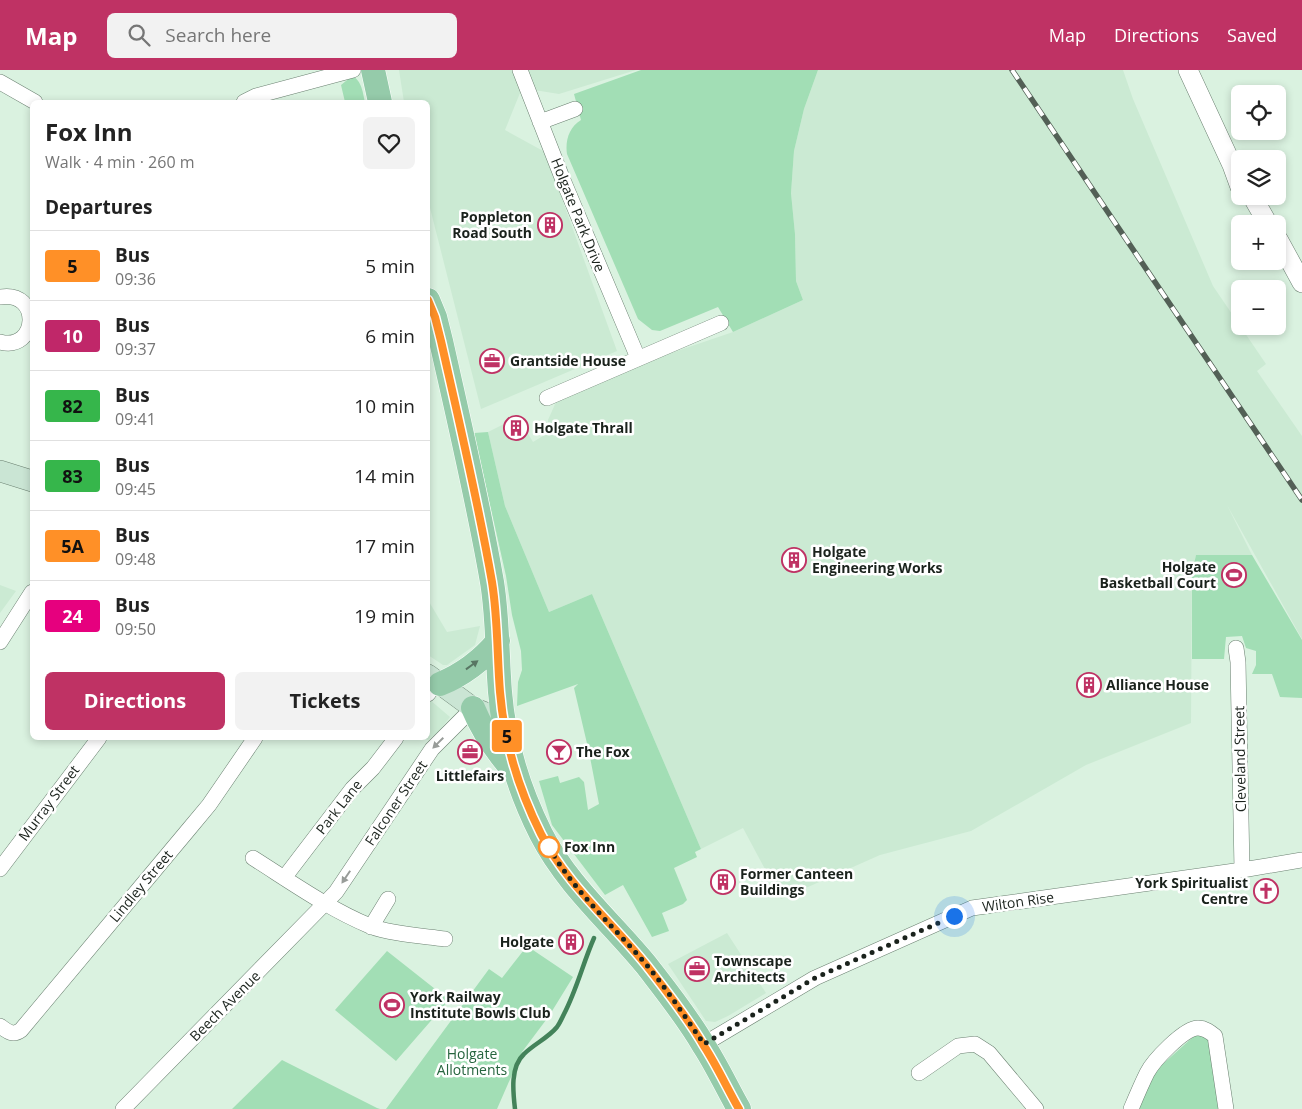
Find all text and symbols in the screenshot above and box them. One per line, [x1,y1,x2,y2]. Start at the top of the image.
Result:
search box [107,13,457,58]
text: Map [25,19,77,52]
icon: search [125,21,153,49]
text: Search here [165,22,271,48]
text: Map [1049,23,1086,47]
text: Directions [1114,23,1199,47]
text: Saved [1227,23,1277,47]
map controls [1231,85,1286,335]
button: locate [1231,85,1286,140]
text: Fox Inn [45,115,133,148]
button: heart [363,117,415,169]
button: layers [1231,150,1286,205]
text: Walk · 4 min · 260 m [45,151,195,173]
street label: Holgate Park Drive [547,155,610,275]
text: Departures [45,194,152,220]
place label: Poppleton Road South [452,207,532,242]
building icon: Poppleton Road South [537,212,563,238]
button: + [1231,215,1286,270]
text: Bus [115,242,150,268]
text: 5 min [365,253,415,279]
text: 5 [67,254,78,278]
text: 09:36 [115,268,156,290]
button: − [1231,280,1286,335]
text: Bus [115,312,150,338]
text: 6 min [365,323,415,349]
text: 10 [62,324,83,348]
text: 09:37 [115,338,156,360]
office icon: Grantside House [479,348,505,374]
place label: Grantside House [510,351,626,370]
text: Bus [115,382,150,408]
text: 10 min [354,393,415,419]
text: 82 [62,394,83,418]
text: 09:41 [115,408,156,430]
building icon: Holgate Thrall [503,415,529,441]
place label: Holgate Thrall [534,418,633,437]
text: Bus [115,452,150,478]
text: 14 min [354,463,415,489]
text: 83 [62,464,83,488]
text: 09:45 [115,478,156,500]
text: Bus [115,522,150,548]
text: 17 min [354,533,415,559]
text: 5A [61,534,84,558]
place label: Holgate Engineering Works [812,542,943,577]
building icon: Holgate Engineering Works [781,547,807,573]
text: 09:48 [115,548,156,570]
place label: Holgate Basketball Court [1099,557,1216,592]
sports icon: Holgate Basketball Court [1221,562,1247,588]
text: Bus [115,592,150,618]
text: 19 min [354,603,415,629]
text: 24 [62,604,83,628]
text: 09:50 [115,618,156,640]
one-way arrow [465,660,478,670]
button: Directions [45,672,225,730]
button: Tickets [235,672,415,730]
building icon: Alliance House [1076,672,1102,698]
place label: Alliance House [1106,675,1209,694]
street label: Cleveland Street [1229,706,1250,812]
line badge: 5 [491,720,523,752]
text: 5 [502,724,512,748]
one-way arrow [432,737,444,749]
office icon: Littlefairs [457,739,483,765]
bar icon: The Fox [546,739,572,765]
place label: The Fox [576,742,631,761]
street label: Falconer Street [360,757,431,849]
street label: Murray Street [14,761,83,844]
place label: Littlefairs [436,766,504,785]
street label: Park Lane [311,775,366,838]
marker: Fox Inn [538,836,560,858]
place label: Fox Inn [564,837,615,856]
street label: Lindley Street [105,845,177,926]
place label: Former Canteen Buildings [740,864,853,899]
building icon: Former Canteen Buildings [710,869,736,895]
one-way arrow [342,870,351,883]
place label: York Spiritualist Centre [1135,873,1248,908]
church icon: York Spiritualist Centre [1253,878,1279,904]
street label: Wilton Rise [981,887,1055,916]
your location [942,904,967,929]
building icon: Holgate [558,929,584,955]
place label: Holgate [500,932,554,951]
place label: Townscape Architects [714,951,792,986]
office icon: Townscape Architects [684,956,710,982]
street label: Beech Avenue [185,966,264,1045]
place label: York Railway Institute Bowls Club [410,987,551,1022]
sports icon: York Railway Institute Bowls Club [379,992,405,1018]
park label: Holgate Allotments [437,1044,508,1079]

